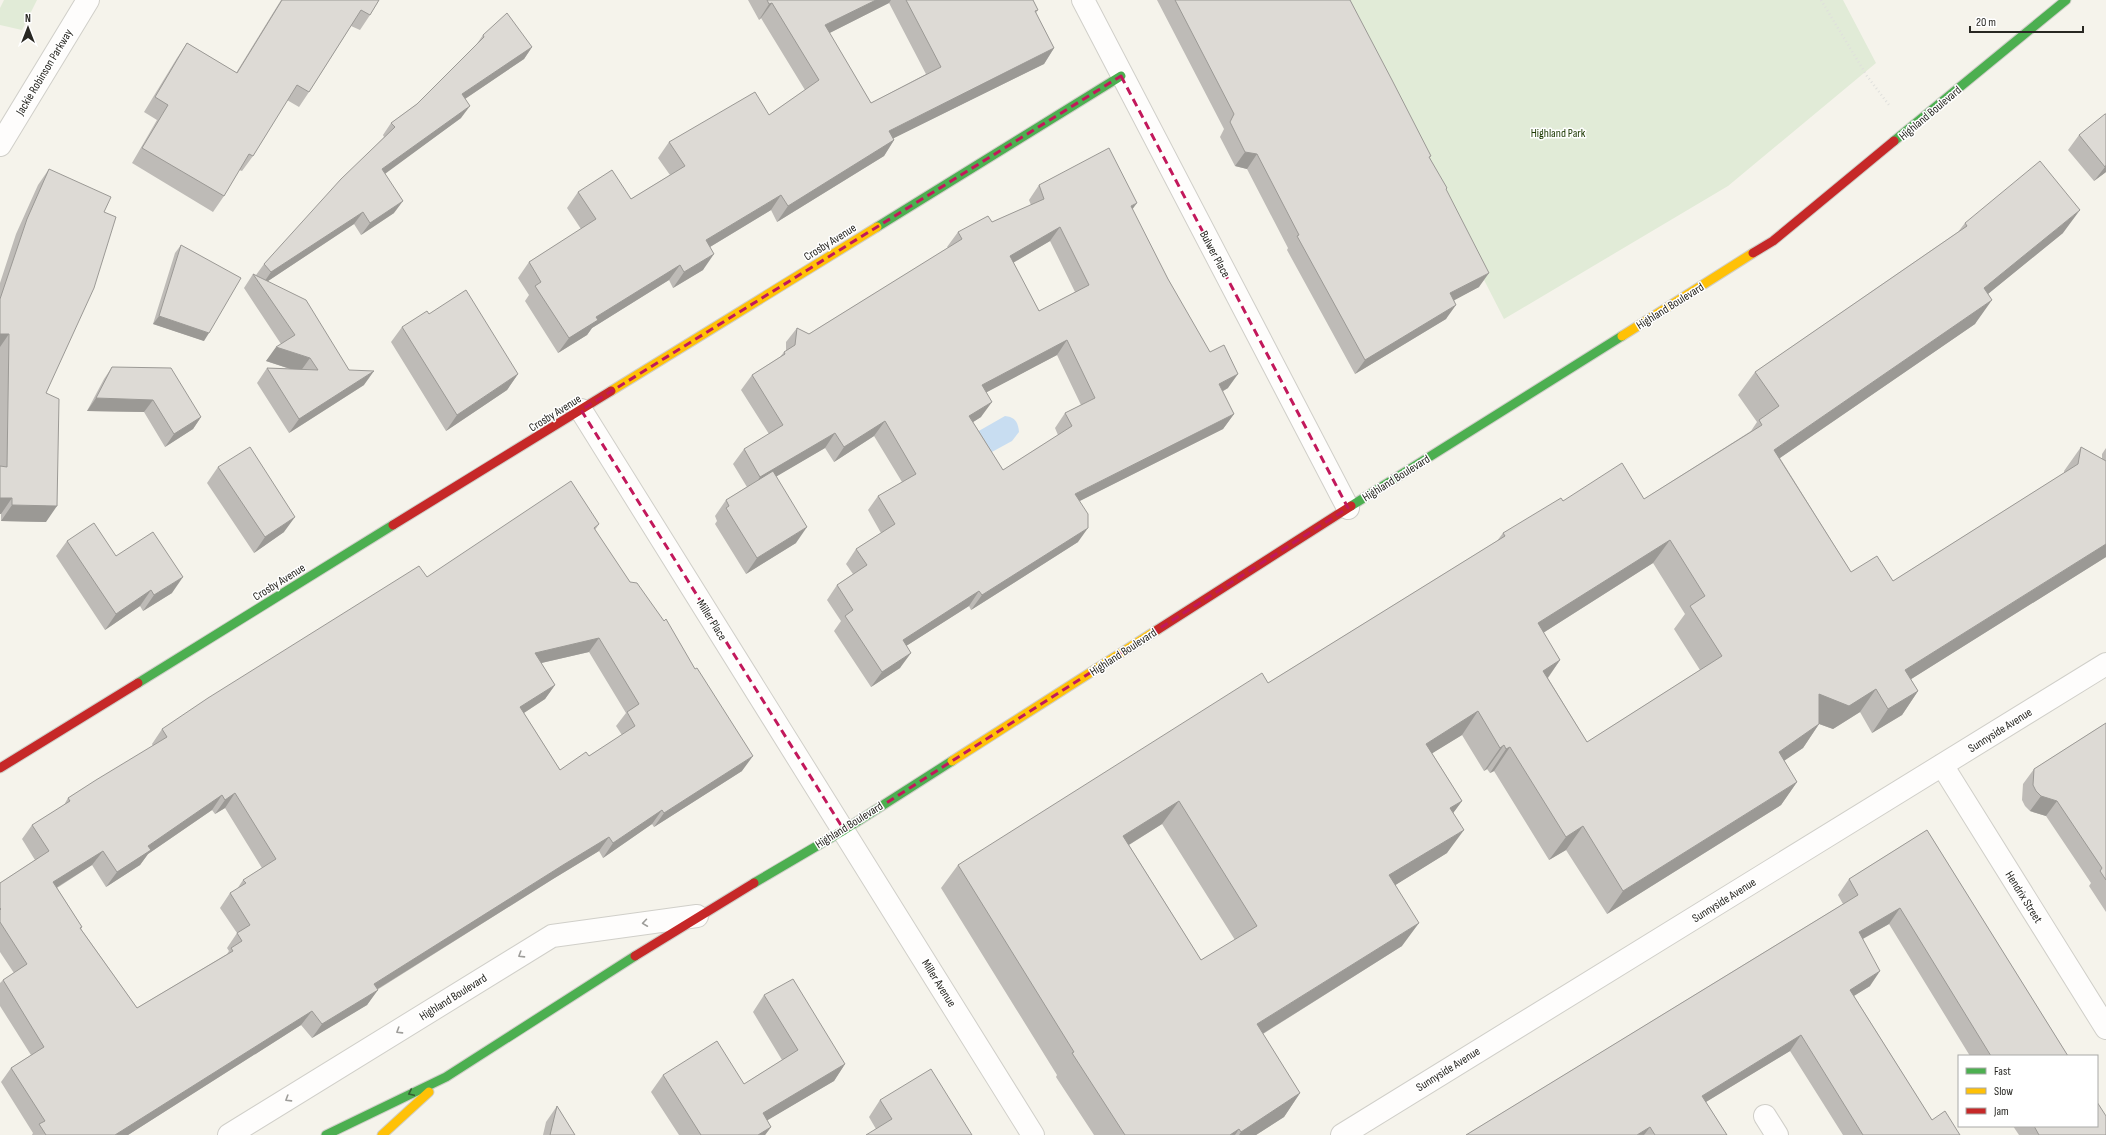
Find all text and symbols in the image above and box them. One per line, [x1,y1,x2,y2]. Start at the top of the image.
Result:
north arrow [8,8,48,48]
scale bar [1970,8,2083,34]
text: N [25,12,31,25]
text: 20 m [1976,15,1996,30]
street label: Jackie Robinson Parkway [12,26,76,119]
street label: Highland Boulevard [1896,83,1965,144]
park label: Highland Park [1531,126,1586,141]
street label: Crosby Avenue [801,220,859,264]
street label: Bulwer Place [1196,228,1233,280]
street label: Highland Boulevard [1634,280,1707,333]
street label: Crosby Avenue [526,391,584,435]
street label: Highland Boulevard [1360,452,1433,505]
street label: Crosby Avenue [250,560,308,604]
street label: Miller Place [693,597,730,644]
street label: Highland Boulevard [1087,625,1160,680]
street label: Sunnyside Avenue [1965,705,2035,756]
street label: Highland Boulevard [813,799,886,852]
street label: Hendrix Street [2002,868,2046,926]
street label: Sunnyside Avenue [1689,875,1759,926]
one-way arrow [642,918,648,927]
one-way arrow [518,950,525,958]
street label: Miller Avenue [918,957,959,1010]
street label: Highland Boulevard [417,971,490,1024]
one-way arrow [396,1026,403,1033]
street label: Sunnyside Avenue [1413,1044,1483,1095]
legend [1958,1055,2098,1127]
text: Fast [1994,1064,2011,1079]
text: Slow [1994,1084,2013,1099]
one-way arrow [408,1088,415,1096]
one-way arrow [285,1094,292,1102]
text: Jam [1993,1104,2009,1119]

